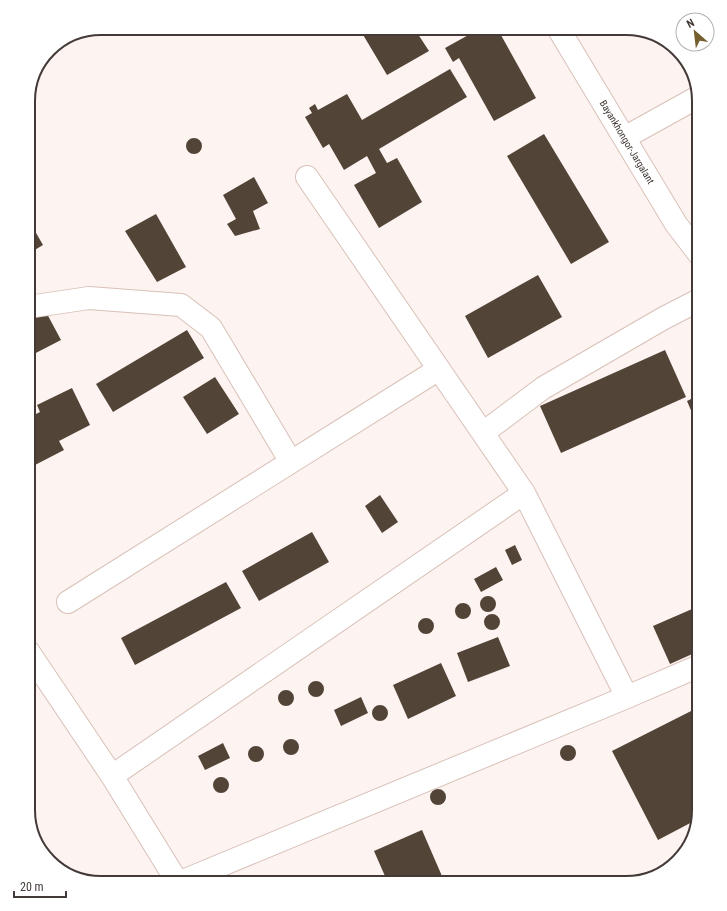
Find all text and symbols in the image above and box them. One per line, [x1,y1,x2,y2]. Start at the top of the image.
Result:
north arrow [675,12,715,52]
text: N [685,16,697,31]
street label: Bayankhongor-Jargalant [598,98,656,186]
scale bar [14,873,66,899]
text: 20 m [20,880,44,894]

